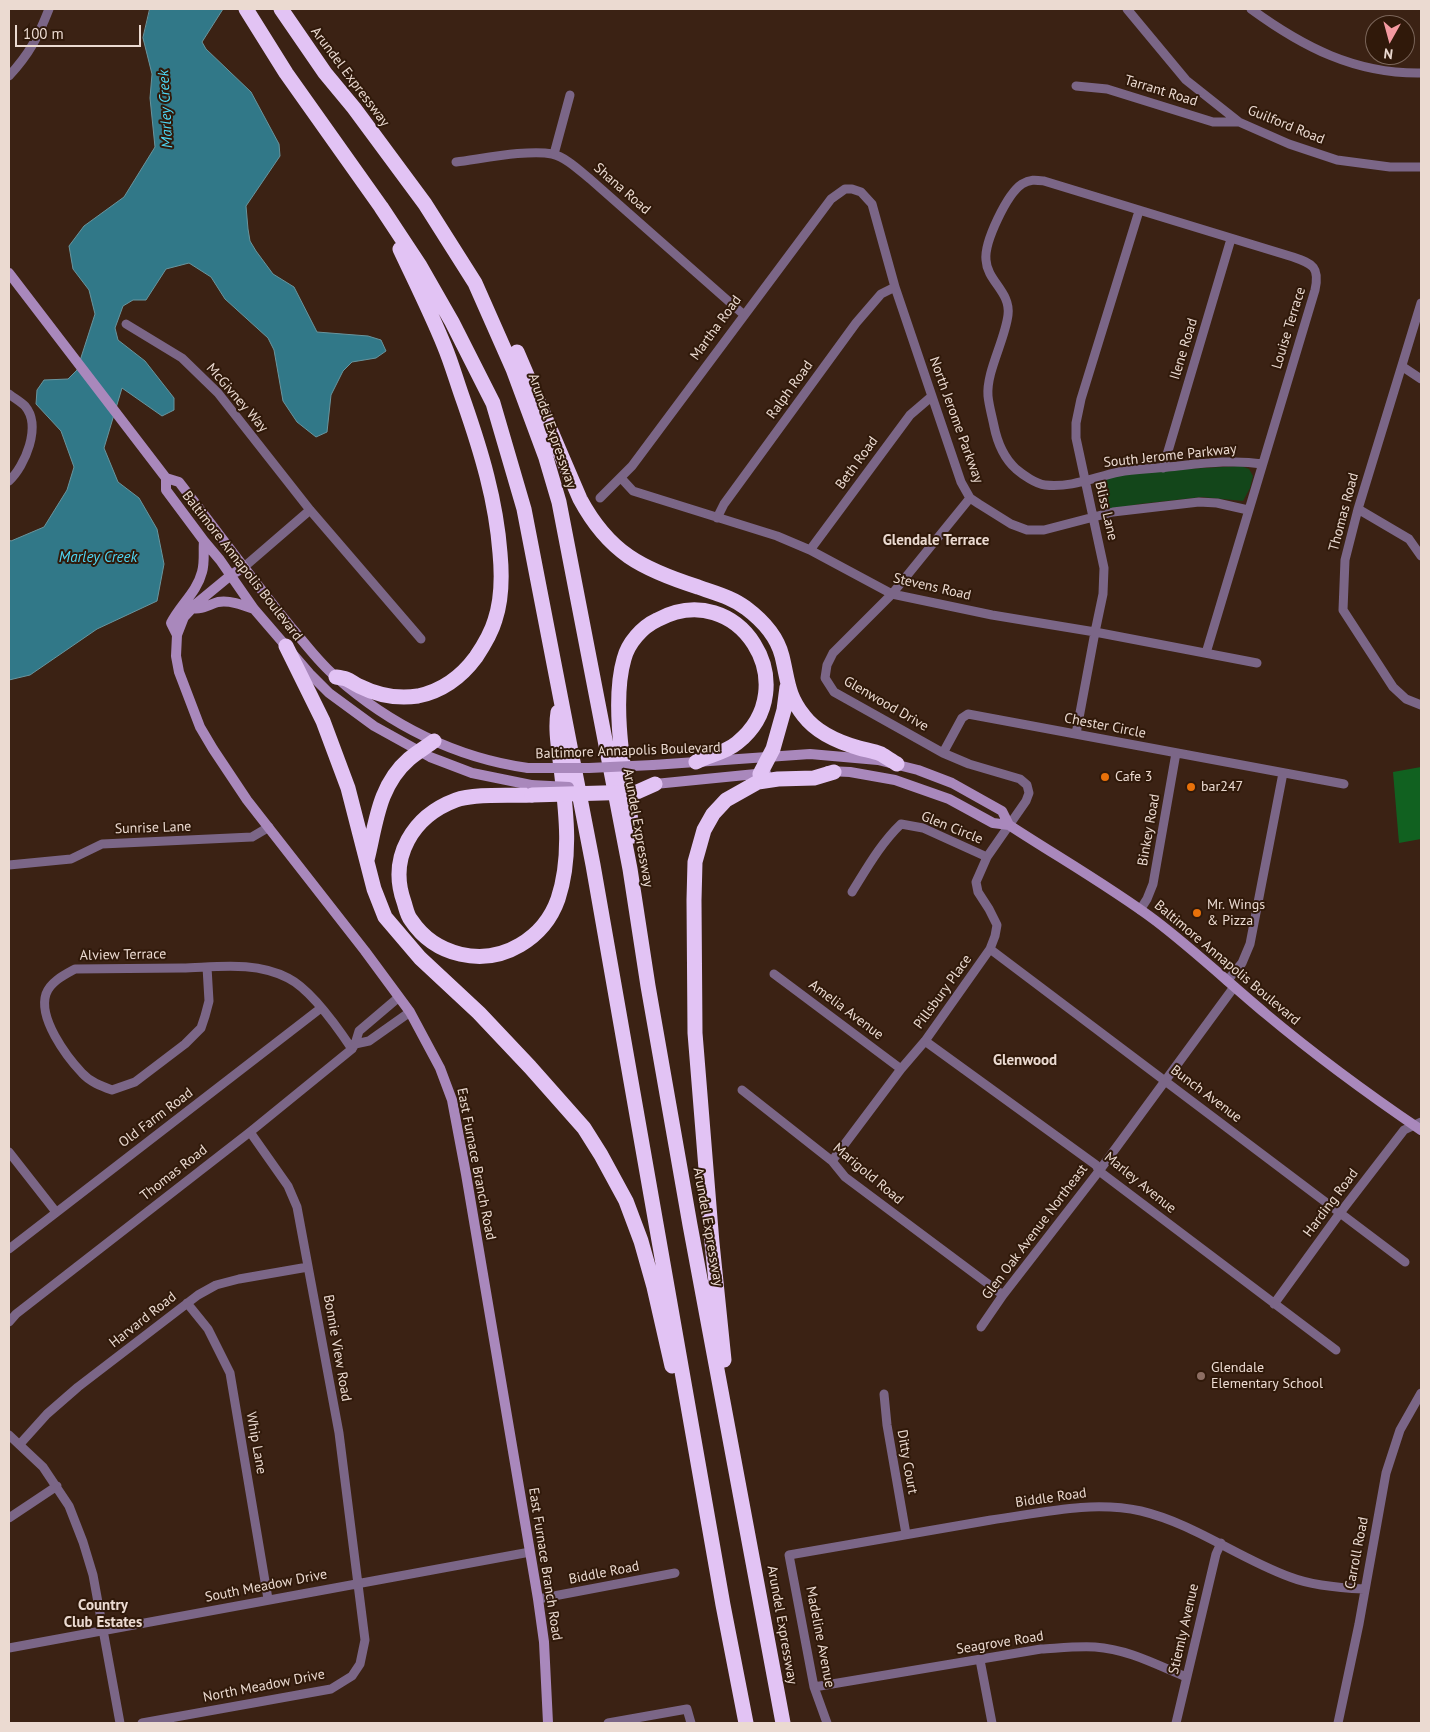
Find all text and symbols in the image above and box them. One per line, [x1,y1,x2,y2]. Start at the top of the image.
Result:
scale bar [18,15,144,47]
north arrow [1365,15,1415,65]
text: 100 m [23,24,64,43]
street label: Arundel Expressway [307,24,393,130]
text: N [1383,44,1394,63]
water label: Marley Creek [155,69,177,149]
street label: Tarrant Road [1122,72,1200,110]
street label: Guilford Road [1245,102,1327,148]
street label: Shana Road [590,160,654,218]
street label: Louise Terrace [1269,285,1309,371]
street label: Martha Road [687,292,745,364]
street label: Ilene Road [1167,316,1201,382]
street label: North Jerome Parkway [925,354,987,486]
street label: Ralph Road [763,358,817,422]
street label: McGivney Way [203,360,271,436]
street label: Arundel Expressway [524,371,580,491]
street label: Beth Road [832,433,882,493]
street label: South Jerome Parkway [1103,441,1237,471]
street label: Thomas Road [1325,471,1363,553]
street label: Bliss Lane [1091,480,1121,542]
street label: Baltimore Annapolis Boulevard [178,488,306,644]
district label: Glendale Terrace [883,532,989,550]
water label: Marley Creek [59,549,137,567]
street label: Stevens Road [891,570,973,604]
street label: Glenwood Drive [841,673,931,735]
street label: Chester Circle [1063,710,1147,742]
street label: Baltimore Annapolis Boulevard [535,739,721,763]
street label: Arundel Expressway [619,767,657,889]
place label: Cafe 3 [1115,769,1152,785]
marker: Cafe 3 [1099,771,1111,783]
place label: bar247 [1201,779,1243,795]
marker: bar247 [1185,781,1197,793]
street label: Binkey Road [1134,793,1164,867]
street label: Glen Circle [919,808,985,848]
street label: Sunrise Lane [114,818,192,838]
street label: Baltimore Annapolis Boulevard [1151,897,1303,1029]
place label: Mr. Wings & Pizza [1207,897,1265,930]
marker: Mr. Wings & Pizza [1191,907,1203,919]
street label: Alview Terrace [80,946,166,964]
street label: Pillsbury Place [910,952,976,1032]
street label: Amelia Avenue [805,977,887,1043]
district label: Glenwood [993,1052,1057,1070]
street label: Bunch Avenue [1167,1062,1245,1126]
street label: Old Farm Road [116,1085,196,1151]
street label: East Furnace Branch Road [453,1086,499,1242]
street label: Marigold Road [829,1140,907,1208]
street label: Thomas Road [137,1142,211,1204]
street label: Marley Avenue [1101,1149,1179,1217]
street label: Glen Oak Avenue Northeast [979,1161,1091,1303]
street label: Arundel Expressway [689,1166,727,1288]
street label: Harding Road [1300,1166,1362,1240]
street label: Harvard Road [106,1289,180,1351]
street label: Bonnie View Road [319,1293,355,1403]
place label: Glendale Elementary School [1211,1360,1323,1392]
marker: Glendale Elementary School [1195,1370,1207,1382]
street label: Whip Lane [242,1411,270,1475]
street label: Ditty Court [893,1428,921,1496]
street label: Biddle Road [1014,1485,1088,1511]
street label: East Furnace Branch Road [525,1486,565,1642]
street label: Carroll Road [1342,1515,1372,1591]
street label: Biddle Road [567,1558,641,1588]
street label: Arundel Expressway [763,1564,801,1686]
street label: South Meadow Drive [204,1566,328,1606]
street label: Stiemly Avenue [1165,1582,1203,1676]
street label: Madeline Avenue [802,1585,838,1689]
district label: Country Club Estates [64,1597,142,1632]
street label: Seagrove Road [955,1628,1045,1658]
street label: North Meadow Drive [202,1666,326,1706]

